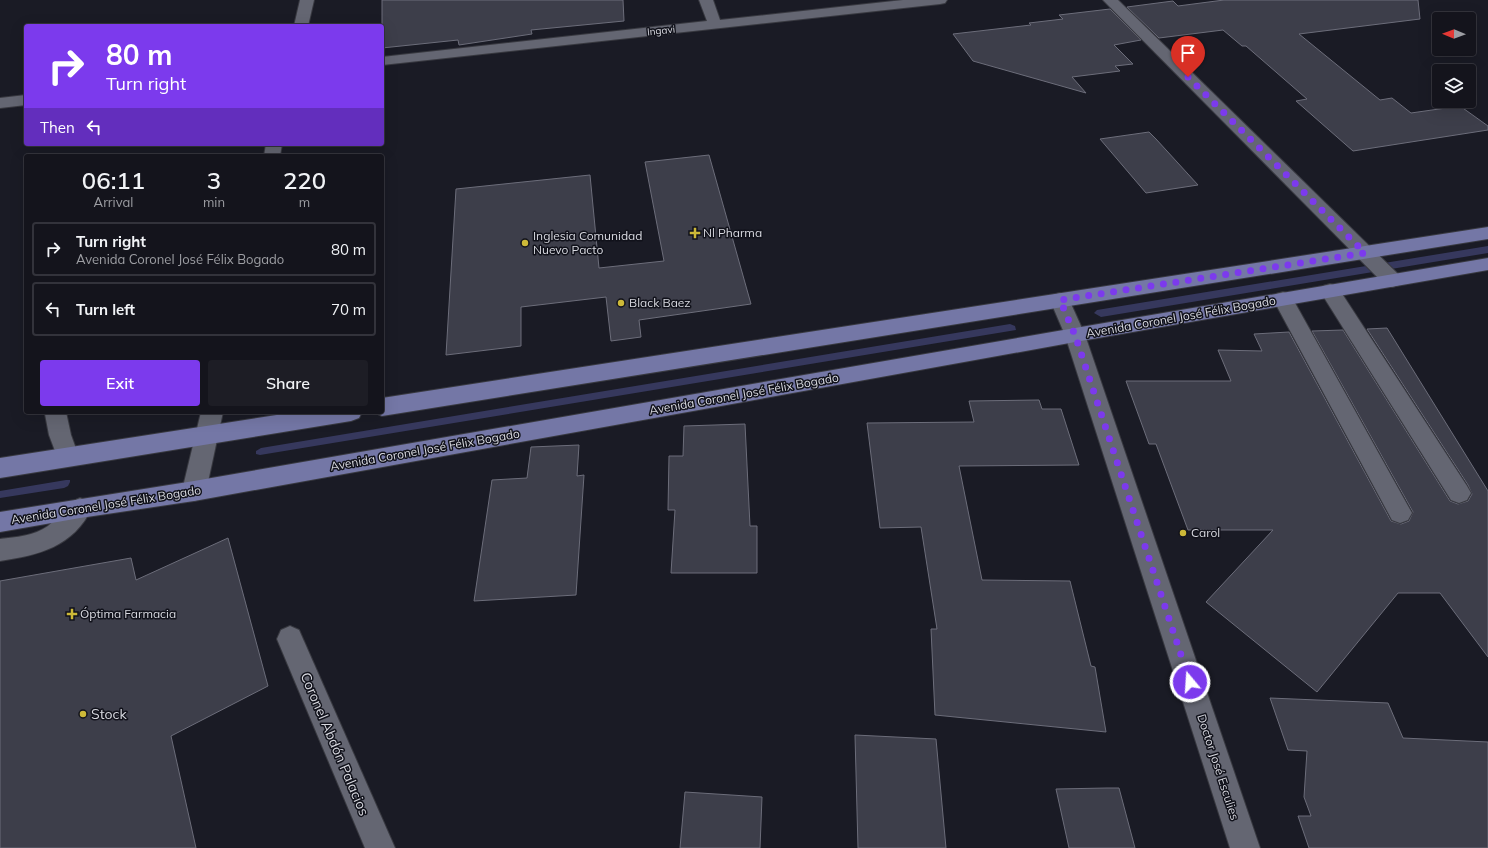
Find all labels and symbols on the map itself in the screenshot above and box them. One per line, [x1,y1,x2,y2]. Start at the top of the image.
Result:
north arrow [1432,12,1476,56]
street label: Ingavi [646,23,676,38]
pin [1171,36,1205,77]
place label: Nl Pharma [703,225,762,240]
place label: Inglesia Comunidad Nuevo Pacto [533,228,643,257]
marker: Nl Pharma [690,228,700,238]
marker: Inglesia Comunidad Nuevo Pacto [520,238,530,248]
street label: Avenida Coronel José Félix Bogado [1085,292,1277,341]
place label: Black Baez [629,295,691,310]
marker: Black Baez [616,298,626,308]
street label: Avenida Coronel José Félix Bogado [648,369,840,418]
street label: Avenida Coronel José Félix Bogado [329,425,521,474]
street label: Avenida Coronel José Félix Bogado [10,482,202,527]
place label: Carol [1191,525,1220,540]
marker: Carol [1178,528,1188,538]
place label: Óptima Farmacia [80,606,176,621]
marker: Óptima Farmacia [67,609,77,619]
position arrow [1169,661,1211,703]
street label: Coronel Abdón Palacios [297,670,373,818]
place label: Stock [91,705,127,723]
marker: Stock [78,709,88,719]
street label: Doctor José Esculies [1194,712,1243,822]

